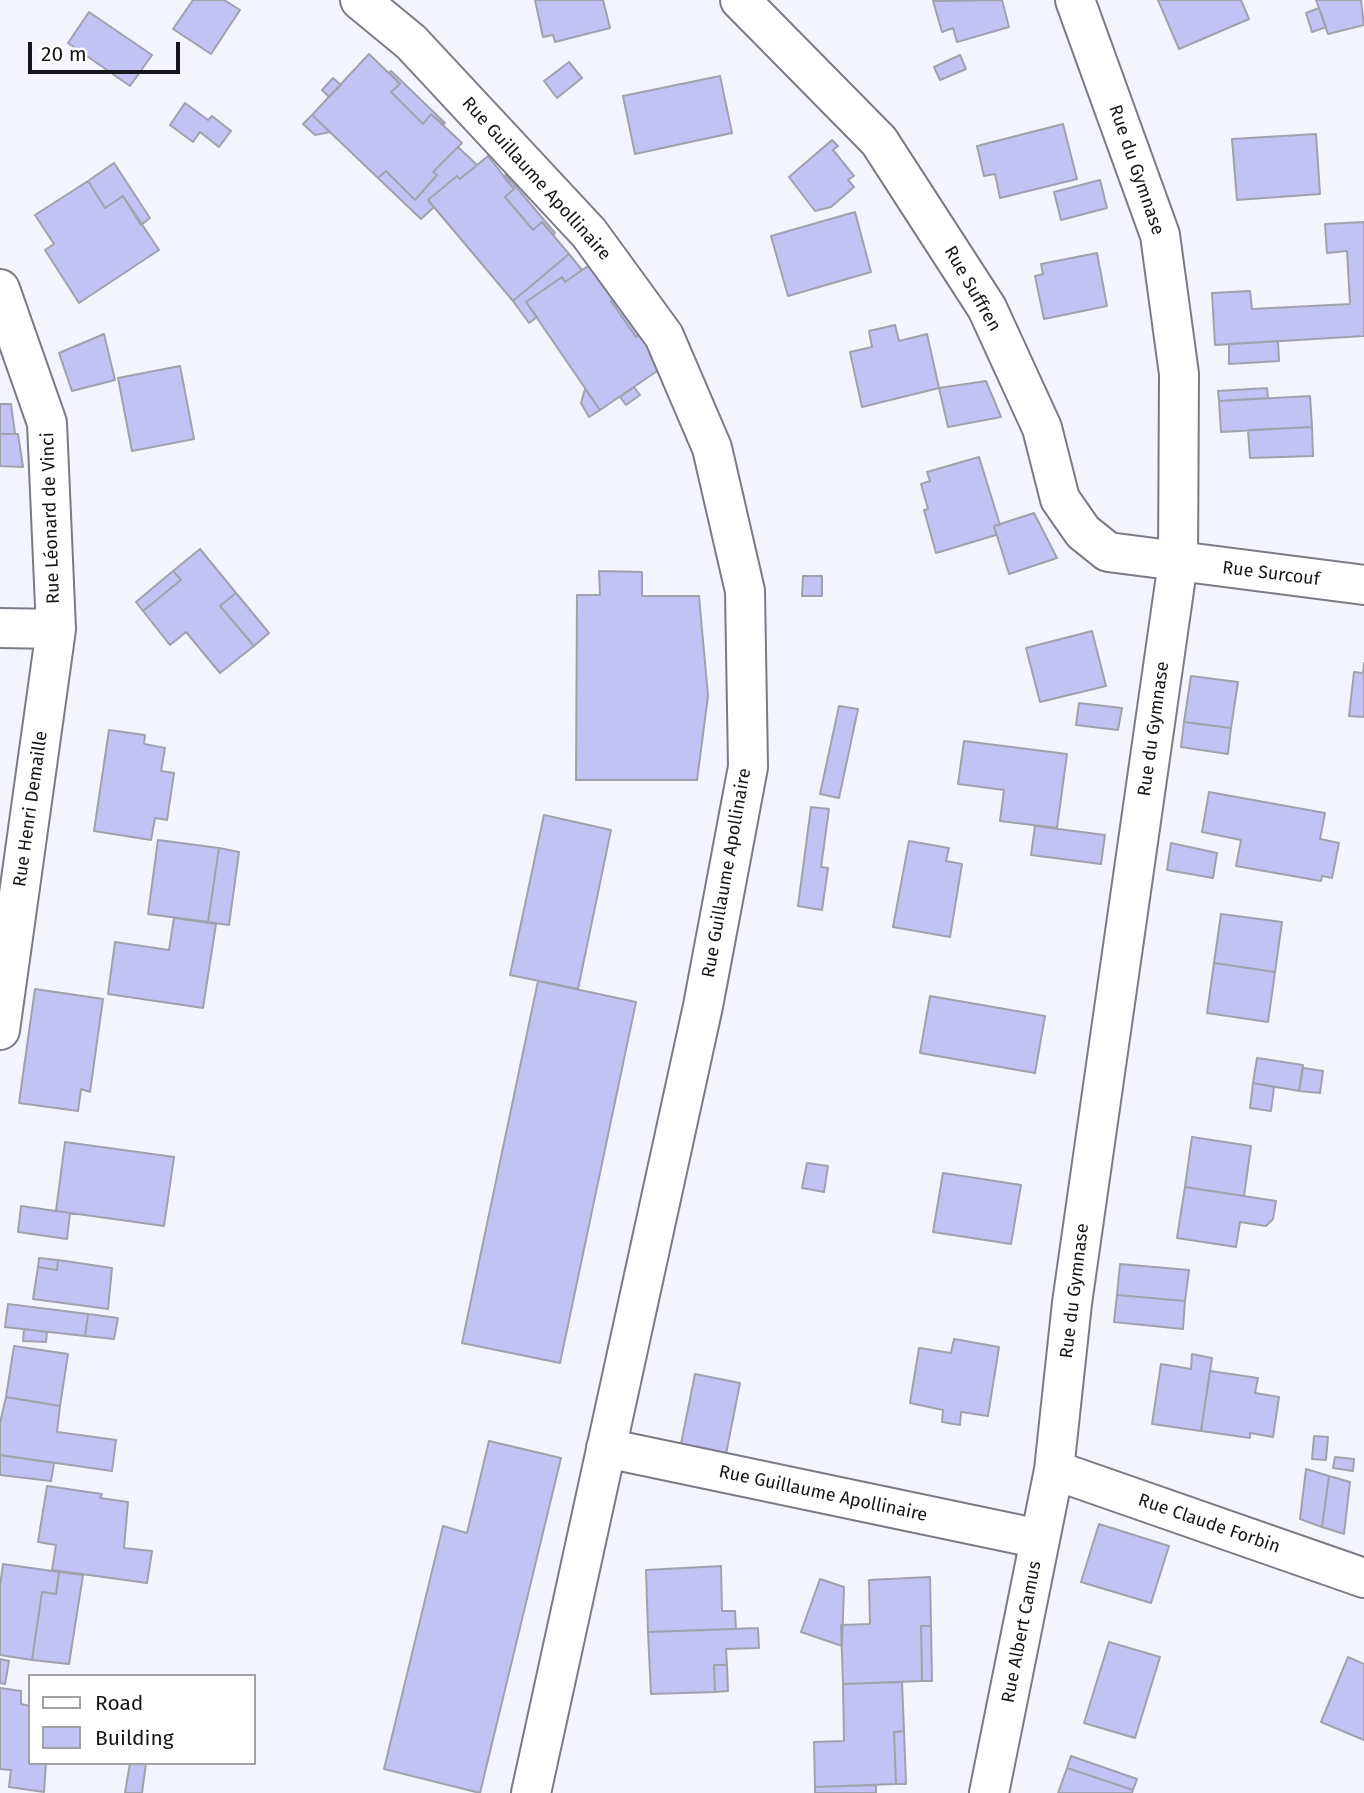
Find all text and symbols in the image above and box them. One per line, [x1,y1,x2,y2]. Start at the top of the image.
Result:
scale bar [32,28,184,72]
text: 20 m [41,41,87,67]
street label: Rue Guillaume Apollinaire [457,93,615,265]
street label: Rue du Gymnase [1104,102,1168,238]
street label: Rue Suffren [939,242,1005,336]
street label: Rue Léonard de Vinci [37,432,65,604]
street label: Rue Surcouf [1221,557,1321,591]
street label: Rue du Gymnase [1134,660,1174,798]
street label: Rue Henri Demaille [9,730,53,888]
street label: Rue Guillaume Apollinaire [698,767,756,979]
street label: Rue du Gymnase [1056,1222,1094,1360]
street label: Rue Guillaume Apollinaire [717,1461,929,1527]
street label: Rue Claude Forbin [1135,1490,1283,1558]
street label: Rue Albert Camus [998,1559,1046,1705]
legend [28,1674,256,1765]
text: Road [95,1690,143,1716]
text: Building [95,1725,174,1751]

